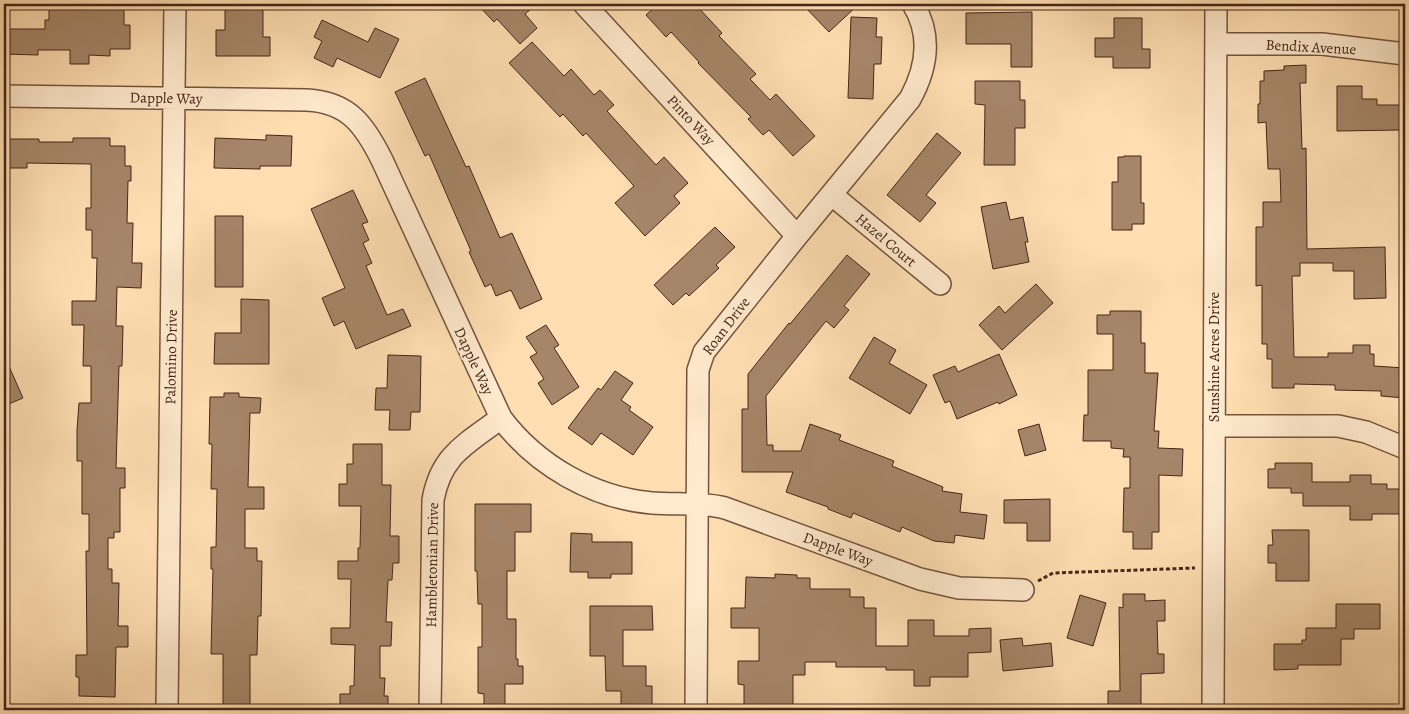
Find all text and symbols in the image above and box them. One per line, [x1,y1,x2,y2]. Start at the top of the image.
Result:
street label: Bendix Avenue [1265,35,1357,59]
street label: Dapple Way [129,87,203,109]
street label: Pinto Way [662,90,720,150]
street label: Hazel Court [851,209,921,271]
street label: Sunshine Acres Drive [1204,292,1224,422]
street label: Roan Drive [698,293,755,359]
street label: Palomino Drive [160,309,182,405]
street label: Dapple Way [450,324,499,399]
street label: Hambletonian Drive [421,502,443,628]
street label: Dapple Way [800,527,876,571]

